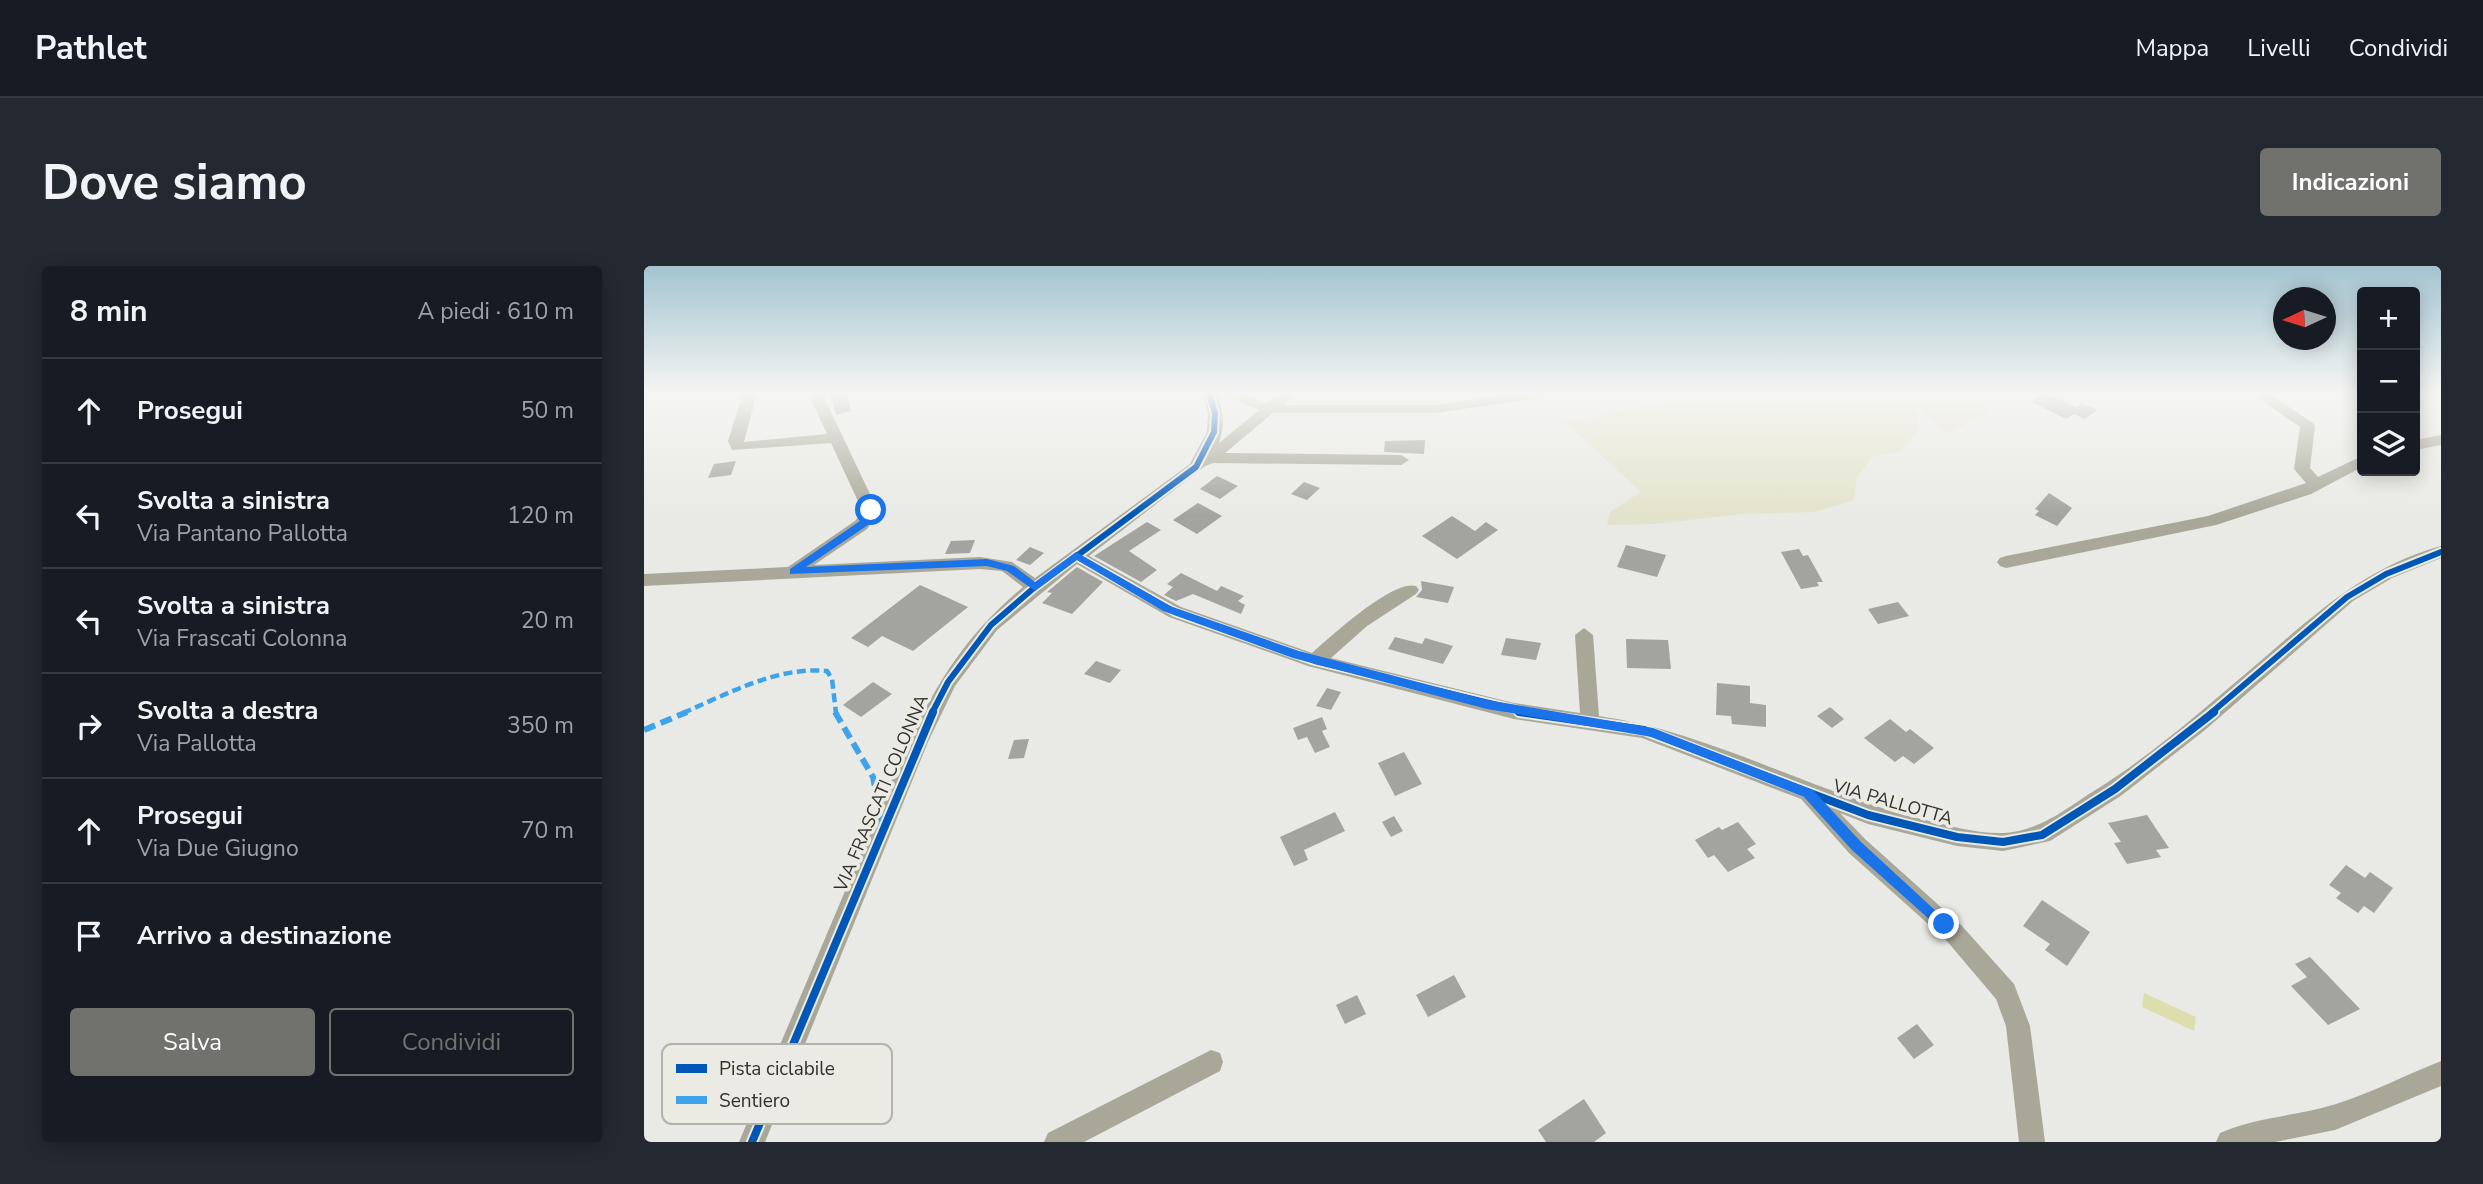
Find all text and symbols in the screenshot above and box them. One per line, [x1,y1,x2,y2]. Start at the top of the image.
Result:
text: Pathlet [35,26,147,71]
text: Mappa [2135,32,2209,64]
text: Livelli [2247,32,2311,64]
text: Condividi [2349,32,2448,64]
button: Indicazioni [2260,148,2441,216]
text: Dove siamo [42,149,307,216]
north arrow [2273,287,2336,350]
map controls [2357,287,2420,476]
button: + [2357,287,2420,350]
text: 8 min [70,291,148,332]
text: A piedi · 610 m [418,296,574,327]
button: − [2357,350,2420,413]
icon: ahead [70,392,108,430]
text: Prosegui [137,393,243,428]
text: 50 m [521,395,574,426]
button: layers [2357,413,2420,476]
text: Svolta a sinistra [137,483,330,518]
route start [855,494,886,525]
icon: left [70,497,108,535]
text: 120 m [507,500,574,531]
text: Via Pantano Pallotta [137,518,348,549]
text: Svolta a sinistra [137,588,330,623]
icon: left [70,602,108,640]
text: 20 m [521,605,574,636]
text: Via Frascati Colonna [137,623,347,654]
street label: VIA FRASCATI COLONNA [828,691,934,896]
text: Svolta a destra [137,693,319,728]
icon: right [70,707,108,745]
text: 350 m [507,710,574,741]
text: Via Pallotta [137,728,257,759]
street label: VIA PALLOTTA [1829,773,1956,831]
text: Prosegui [137,798,243,833]
icon: ahead [70,812,108,850]
text: 70 m [521,815,574,846]
text: Via Due Giugno [137,833,299,864]
route end [1928,908,1959,939]
icon: arrive [70,917,108,955]
text: Arrivo a destinazione [137,918,392,953]
button: Salva [70,1008,315,1076]
button: Condividi [329,1008,574,1076]
legend [662,1044,892,1124]
text: Pista ciclabile [719,1056,835,1082]
text: Sentiero [719,1088,790,1114]

